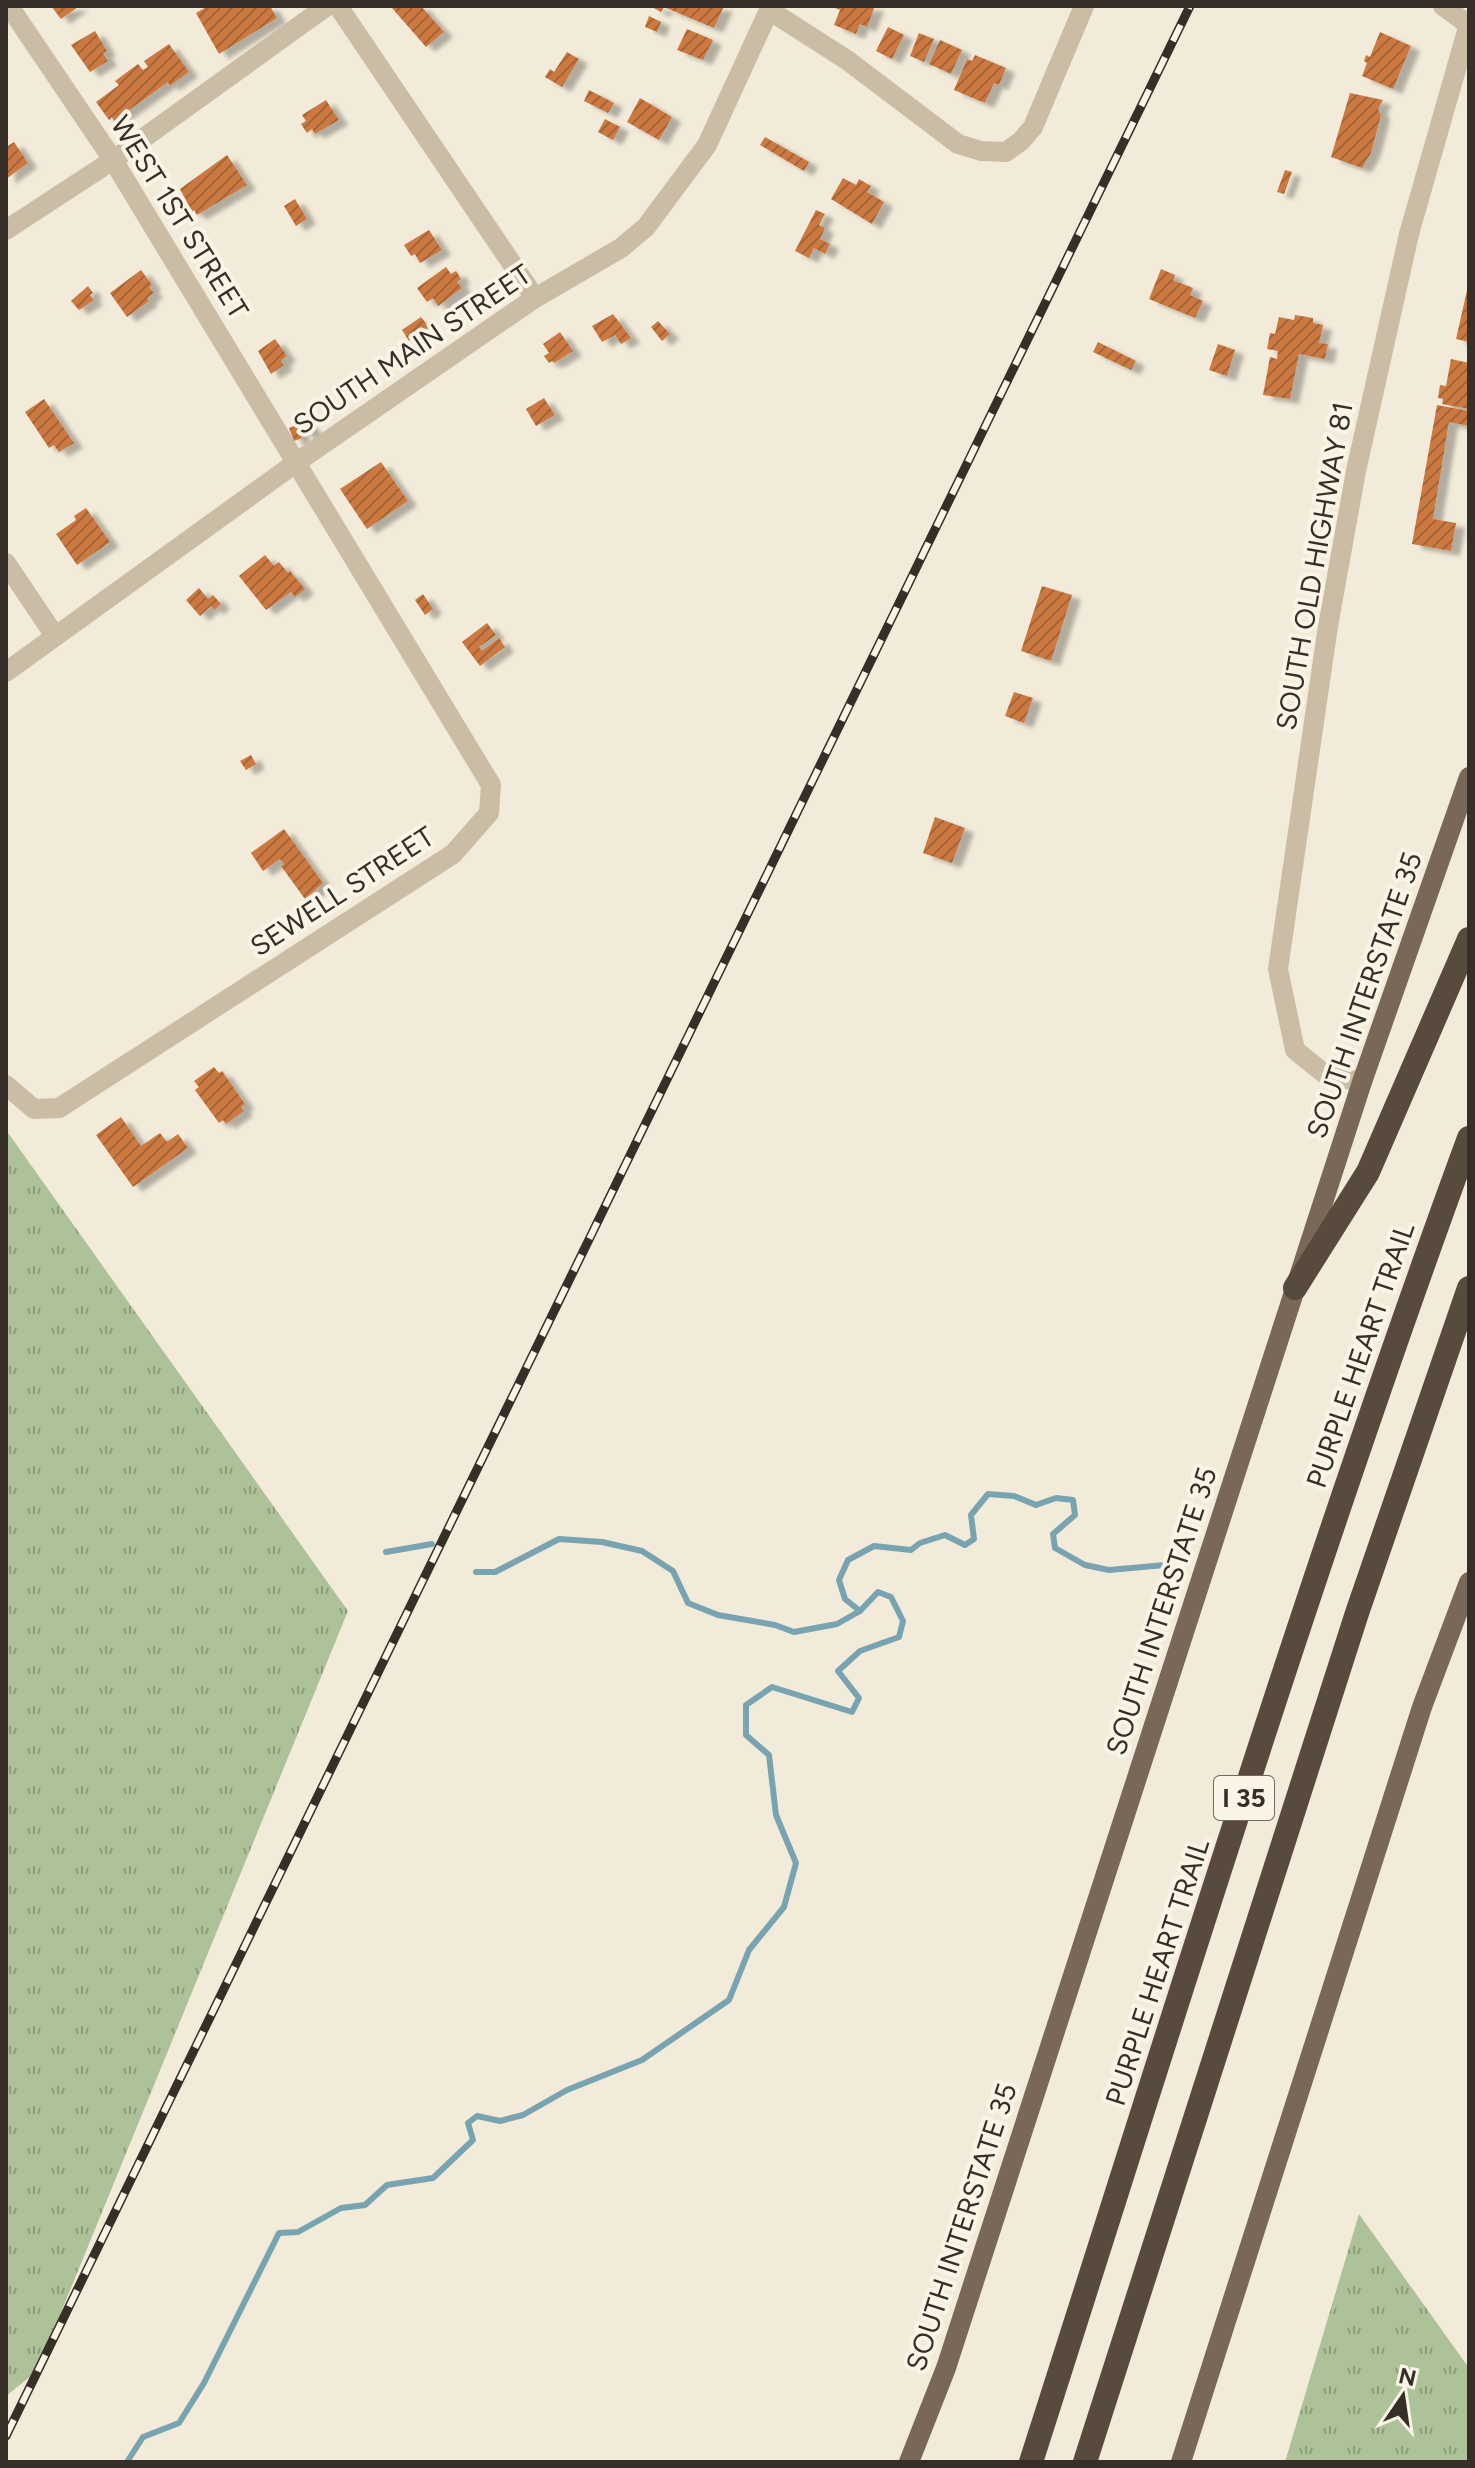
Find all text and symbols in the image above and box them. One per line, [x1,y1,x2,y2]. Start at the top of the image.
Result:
street label: WEST 1ST STREET [104,109,256,325]
street label: SOUTH MAIN STREET [287,256,538,441]
street label: SOUTH OLD HIGHWAY 81 [1268,399,1360,733]
street label: SEWELL STREET [244,819,441,963]
street label: SOUTH INTERSTATE 35 [1299,848,1429,1142]
street label: PURPLE HEART TRAIL [1299,1217,1422,1492]
street label: SOUTH INTERSTATE 35 [1098,1463,1224,1759]
road number: I 35 [1214,1776,1274,1820]
street label: PURPLE HEART TRAIL [1098,1834,1216,2110]
street label: SOUTH INTERSTATE 35 [898,2079,1024,2375]
north arrow [1363,2356,1443,2436]
text: N [1396,2362,1419,2392]

